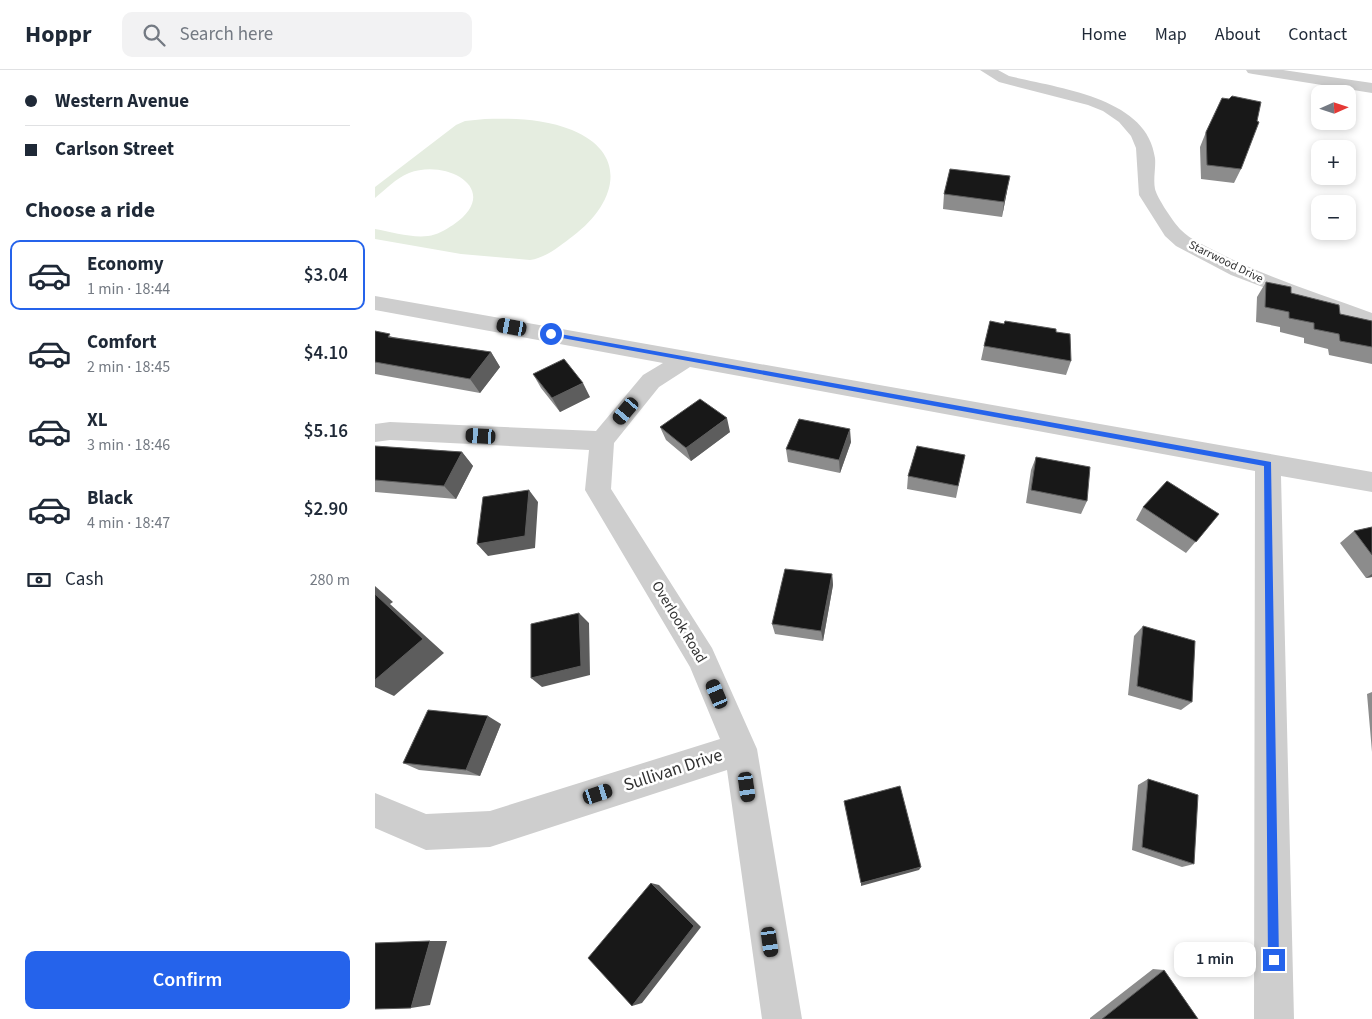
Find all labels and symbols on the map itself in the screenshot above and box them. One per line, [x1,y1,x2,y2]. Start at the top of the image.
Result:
north arrow [1311,85,1356,130]
street label: Starrwood Drive [1186,237,1266,287]
car [495,317,528,337]
route start [540,323,562,345]
car [610,395,641,427]
car [465,428,496,444]
street label: Overlook Road [646,577,712,667]
car [704,677,729,711]
street label: Sullivan Drive [620,742,726,798]
car [737,771,756,803]
car [581,782,614,806]
car [760,926,779,958]
callout: 1 min [1174,942,1257,978]
route end [1263,949,1285,971]

